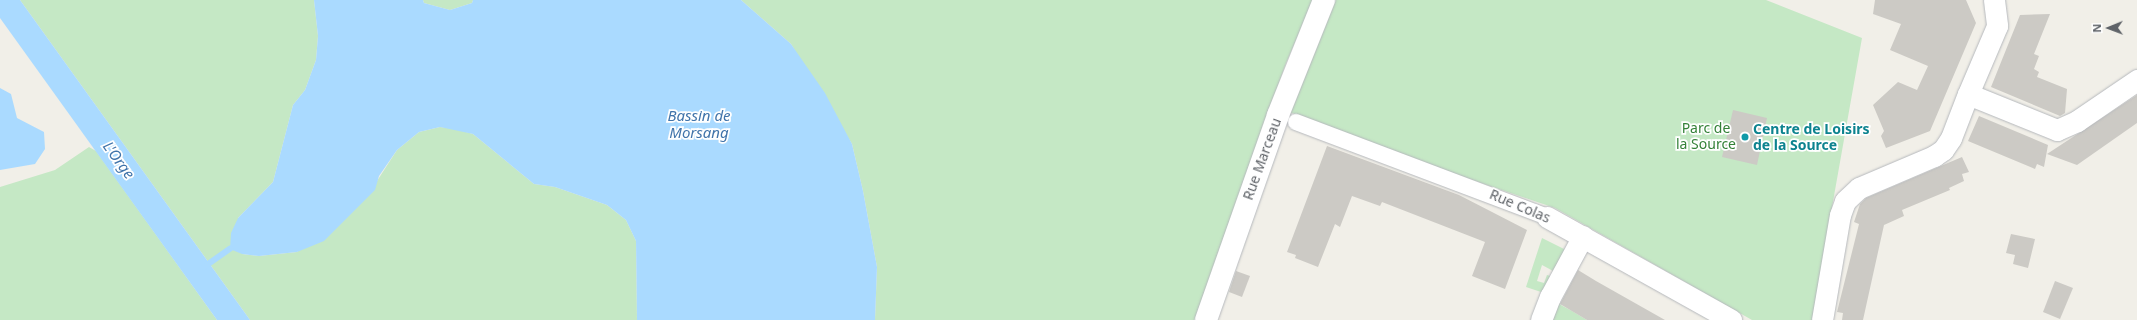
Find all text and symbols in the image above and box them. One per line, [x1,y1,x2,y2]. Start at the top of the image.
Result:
north arrow [2089,8,2129,48]
text: N [2089,24,2104,33]
water label: Bassin de Morsang [667,106,731,141]
street label: Rue Marceau [1239,116,1285,202]
park label: Parc de la Source [1676,120,1736,152]
place label: Centre de Loisirs de la Source [1753,121,1870,154]
marker: Centre de Loisirs de la Source [1740,132,1750,142]
water label: L'Orge [99,138,139,182]
street label: Rue Colas [1487,186,1553,226]

